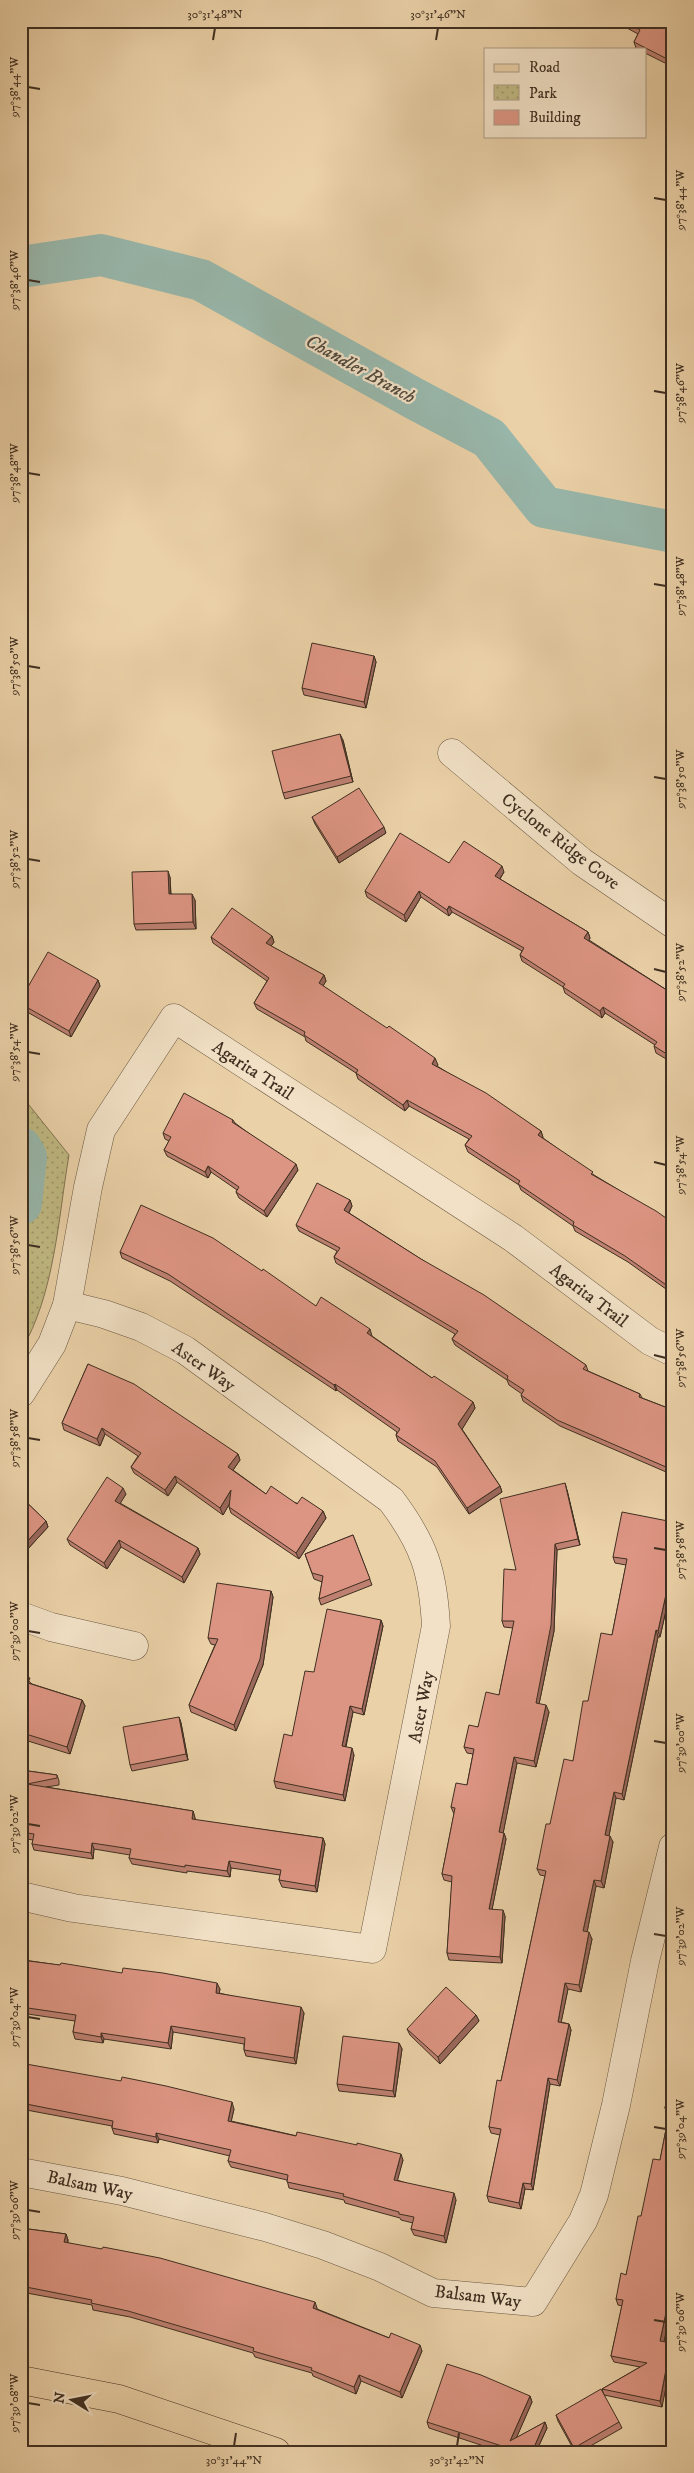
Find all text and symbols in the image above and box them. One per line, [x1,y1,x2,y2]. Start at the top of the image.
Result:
text: 30°31'48"N [187,7,243,22]
text: 30°31'46"N [410,7,466,22]
legend [484,48,646,138]
text: 97°38'44"W [7,56,22,118]
text: Road [529,58,561,77]
text: Park [529,84,558,103]
text: Building [529,108,581,127]
text: 97°38'44"W [673,169,688,231]
text: 97°38'46"W [7,249,22,311]
water label: Chandler Branch [301,330,420,409]
text: 97°38'46"W [673,362,688,424]
text: 97°38'48"W [7,442,22,504]
text: 97°38'48"W [673,555,688,617]
text: 97°38'50"W [7,635,22,697]
text: 97°38'50"W [673,748,688,810]
street label: Cyclone Ridge Cove [497,789,624,895]
text: 97°38'52"W [7,829,22,889]
text: 97°38'52"W [673,942,688,1002]
text: 97°38'54"W [7,1022,22,1082]
street label: Agarita Trail [208,1036,298,1106]
text: 97°38'54"W [673,1135,688,1195]
text: 97°38'56"W [7,1215,22,1275]
street label: Agarita Trail [545,1259,632,1333]
text: 97°38'56"W [673,1328,688,1388]
street label: Aster Way [167,1337,240,1397]
text: 97°38'58"W [7,1408,22,1468]
text: 97°38'58"W [673,1520,688,1580]
text: 97°39'00"W [7,1600,22,1662]
street label: Aster Way [404,1669,440,1745]
text: 97°39'00"W [673,1712,688,1774]
text: 97°39'02"W [7,1793,22,1854]
text: 97°39'02"W [673,1905,688,1966]
text: 97°39'04"W [7,1986,22,2048]
text: 97°39'04"W [673,2098,688,2160]
street label: Balsam Way [45,2166,135,2206]
text: 97°39'06"W [7,2179,22,2241]
street label: Balsam Way [433,2281,523,2313]
text: 97°39'06"W [673,2291,688,2353]
text: 97°39'08"W [7,2372,22,2434]
north arrow [48,2376,98,2426]
text: N [50,2390,70,2405]
text: 30°31'44"N [206,2453,262,2468]
text: 30°31'42"N [429,2453,485,2468]

